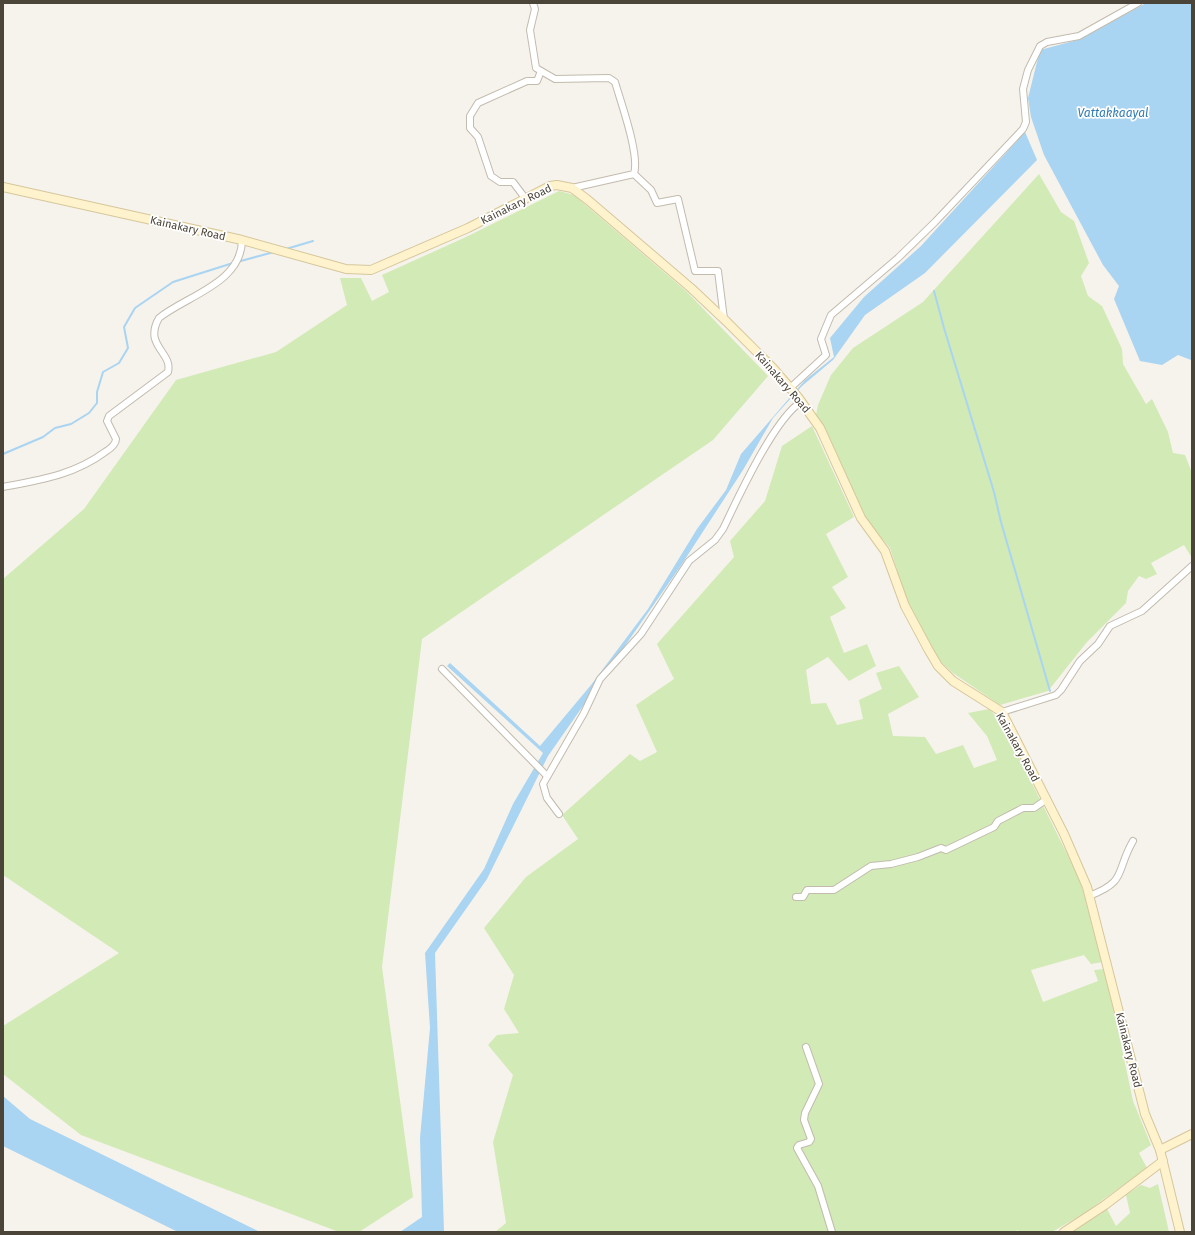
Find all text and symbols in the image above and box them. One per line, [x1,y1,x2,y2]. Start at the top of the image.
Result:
water label: Vattakkaayal [1078,106,1148,120]
street label: Kainakary Road [479,182,554,227]
street label: Kainakary Road [149,213,227,244]
street label: Kainakary Road [752,349,813,416]
street label: Kainakary Road [993,710,1042,784]
street label: Kainakary Road [1113,1011,1144,1089]

